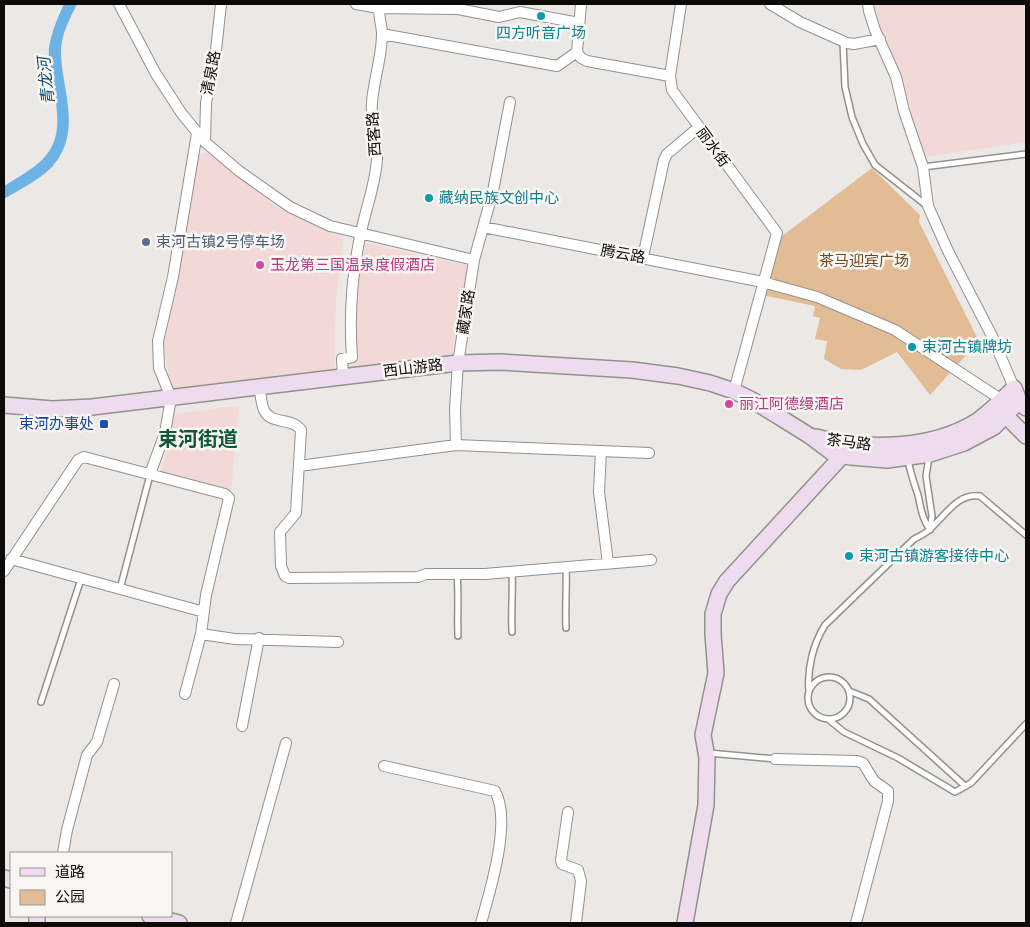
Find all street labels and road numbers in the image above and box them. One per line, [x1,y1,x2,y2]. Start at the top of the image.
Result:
street label: 清泉路 [198,49,224,97]
street label: 西客路 [363,111,385,157]
street label: 丽水街 [692,124,734,170]
street label: 腾云路 [599,241,647,267]
street label: 藏家路 [454,288,478,336]
street label: 西山游路 [382,355,444,381]
street label: 茶马路 [826,430,872,454]

